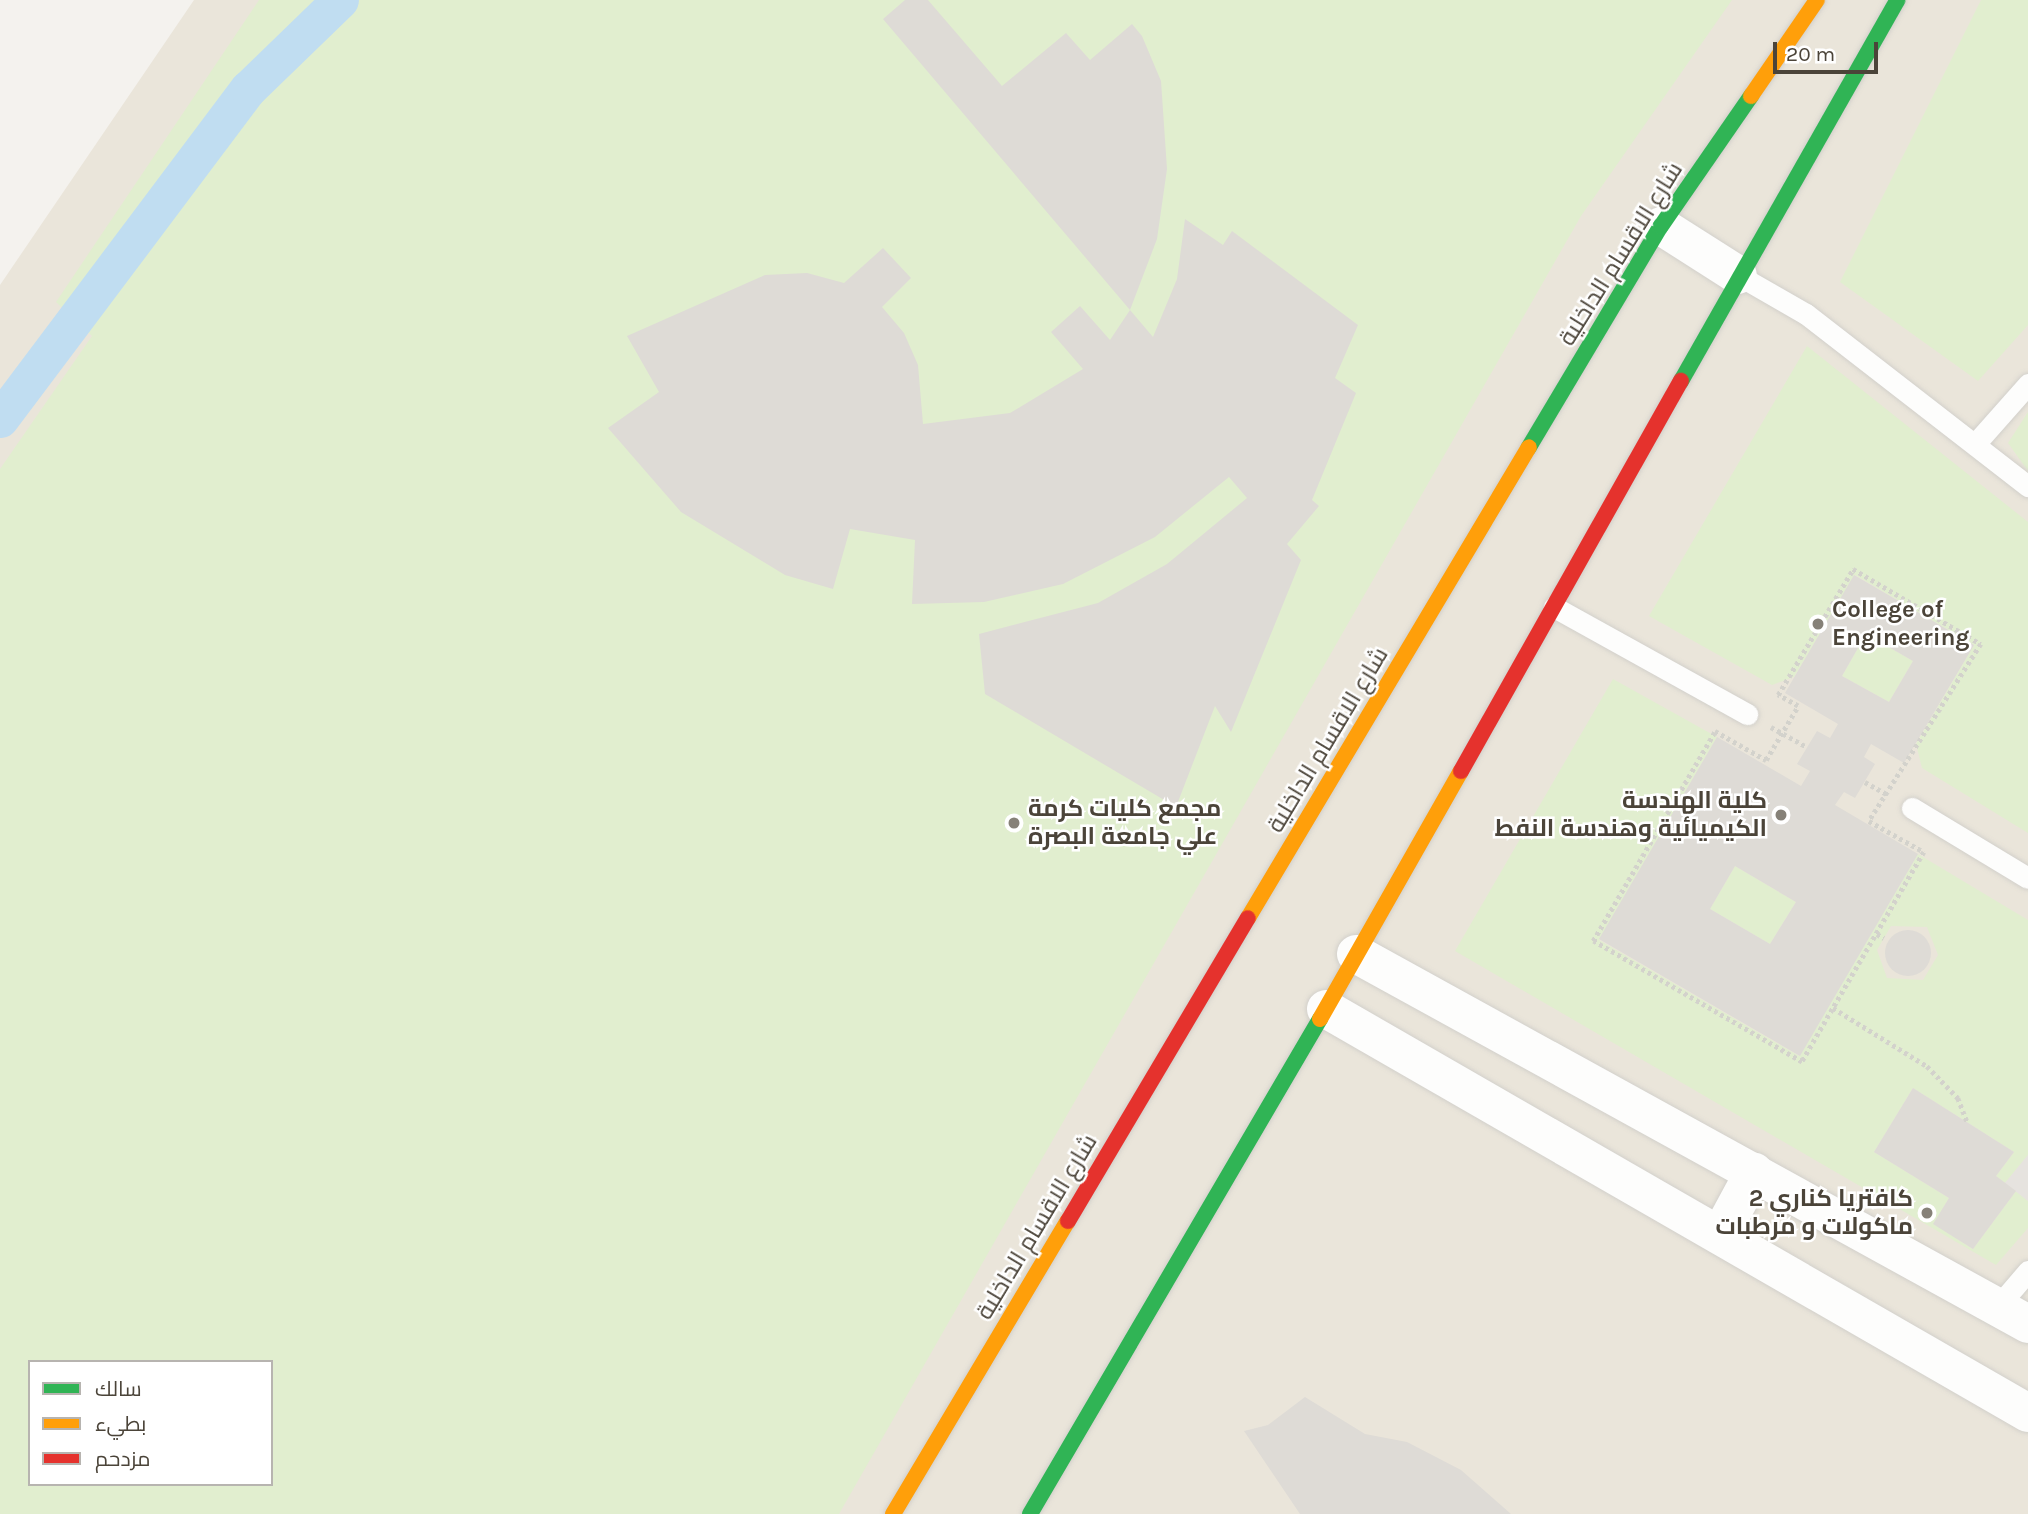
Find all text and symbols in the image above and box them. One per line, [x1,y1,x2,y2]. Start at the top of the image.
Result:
scale bar [1776,28,1881,72]
text: 20 m [1786,42,1835,66]
street label: شارع الاقسام الداخلية [1553,157,1689,351]
place label: College of Engineering [1832,596,1969,652]
marker: College of Engineering [1810,616,1826,632]
street label: شارع الاقسام الداخلية [1261,642,1395,838]
place label: كلية الهندسة الكيميائية وهندسة النفط [1495,787,1767,843]
place label: مجمع كليات كرمة علي جامعة البصرة [1028,795,1221,851]
marker: كلية الهندسة الكيميائية وهندسة النفط [1773,807,1789,823]
marker: مجمع كليات كرمة علي جامعة البصرة [1006,815,1022,831]
street label: شارع الاقسام الداخلية [970,1129,1104,1325]
place label: كافتريا كناري 2 ماكولات و مرطبات [1716,1185,1913,1241]
marker: كافتريا كناري 2 ماكولات و مرطبات [1919,1205,1935,1221]
legend [28,1360,273,1486]
text: سالك [95,1377,142,1401]
text: بطيء [95,1412,146,1436]
text: مزدحم [95,1447,150,1471]

